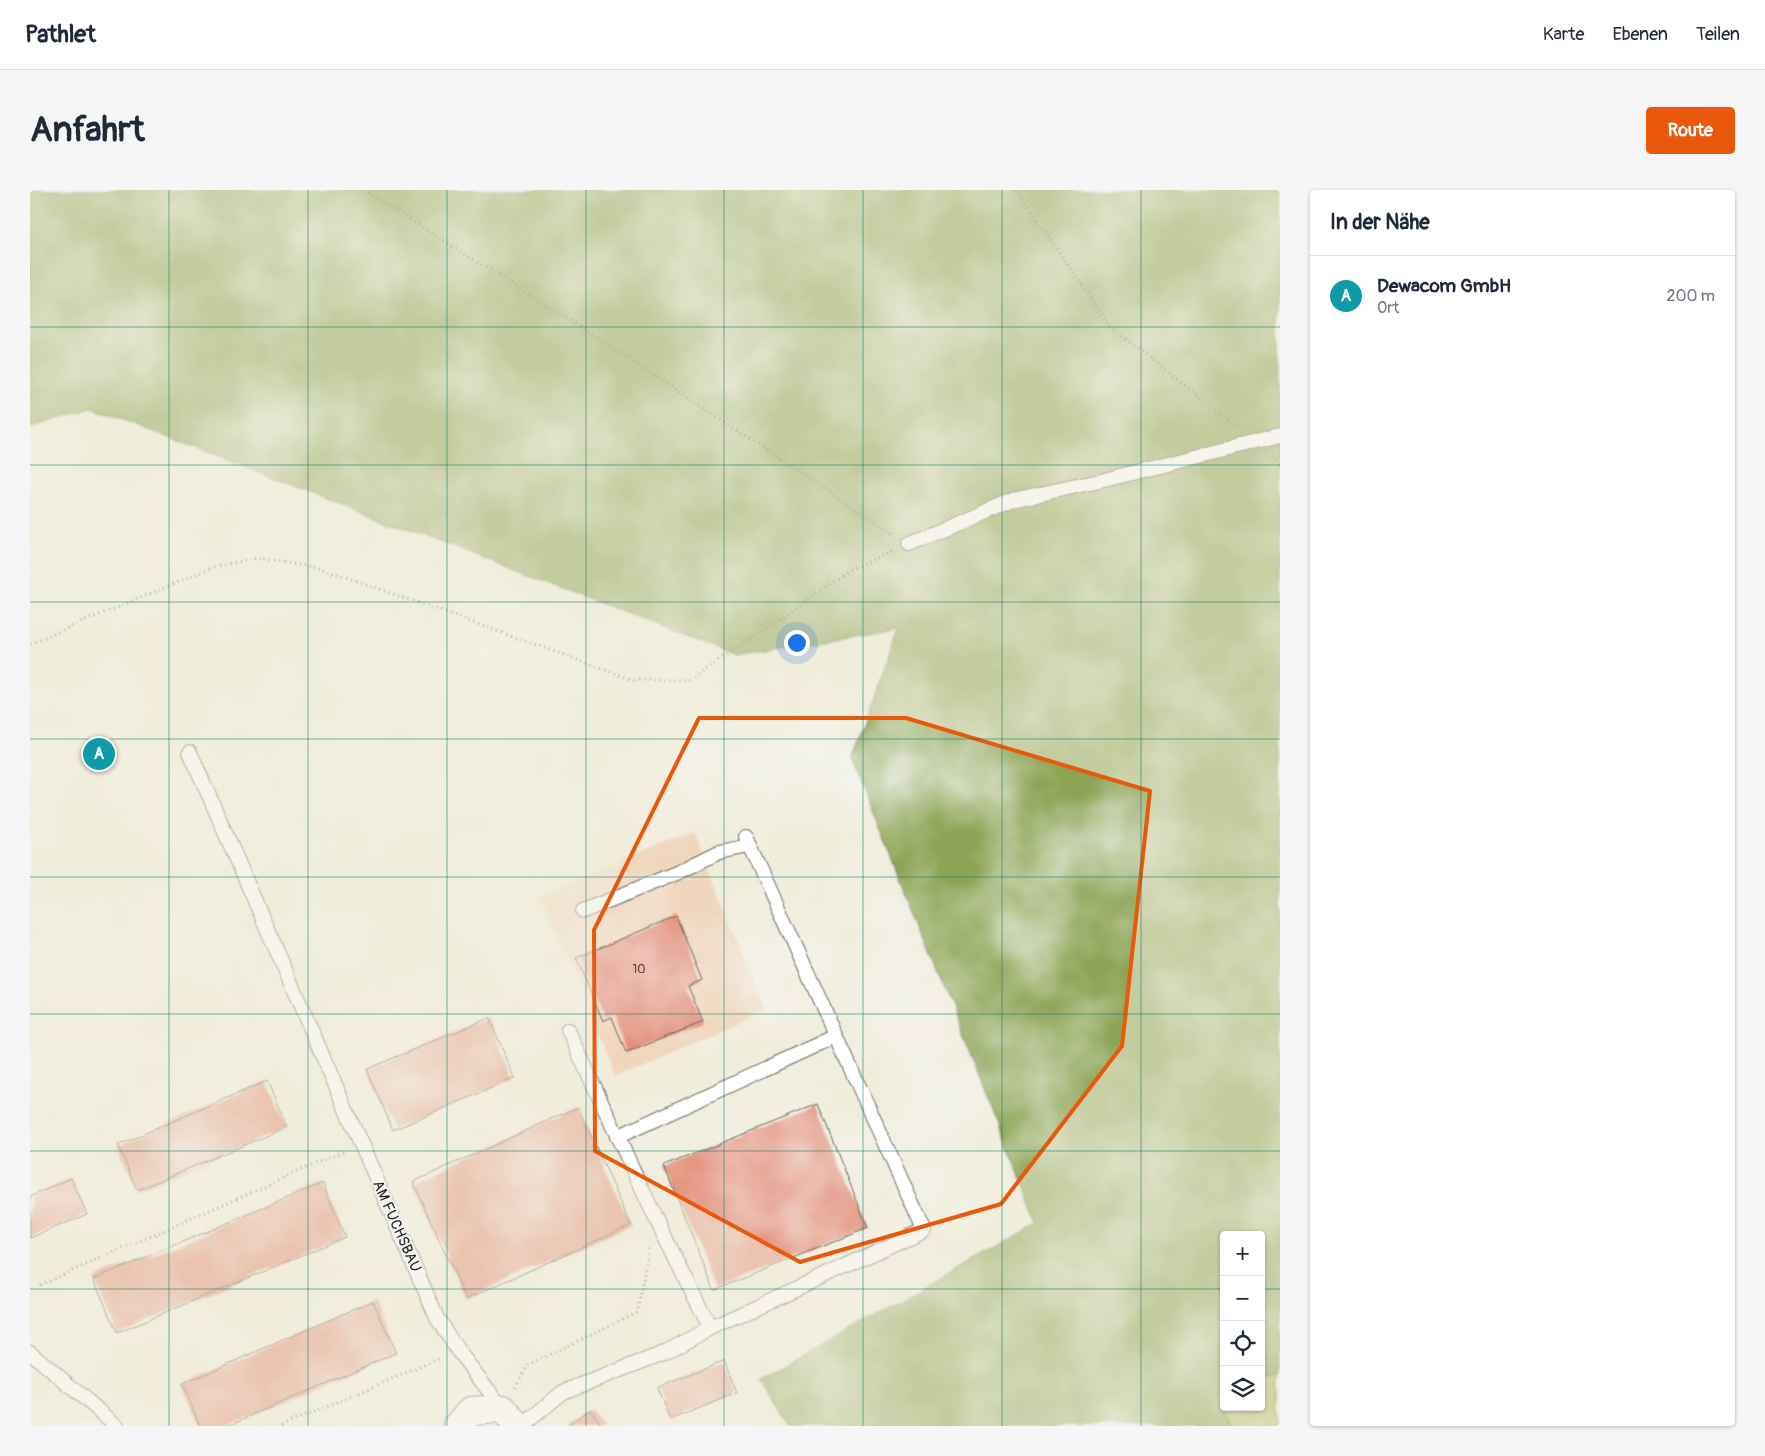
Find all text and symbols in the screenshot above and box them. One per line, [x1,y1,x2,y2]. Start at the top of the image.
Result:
text: Pathlet [25,20,96,49]
text: Karte [1543,23,1584,46]
text: Ebenen [1612,23,1668,46]
text: Teilen [1696,23,1740,46]
button: Route [1646,107,1735,154]
text: Anfahrt [30,108,145,152]
text: In der Nähe [1330,209,1430,236]
text: Dewacom GmbH [1377,274,1511,298]
text: A [1341,286,1351,306]
text: 200 m [1667,286,1715,306]
text: Ort [1377,298,1399,318]
your location [784,630,810,656]
pin: A [83,735,115,773]
house number: 10 [633,962,645,977]
street label: AM FUCHSBAU [368,1177,425,1275]
map controls [1220,1231,1265,1411]
button: + [1220,1231,1265,1276]
button: − [1220,1276,1265,1321]
button: locate [1220,1321,1265,1366]
button: layers [1220,1366,1265,1411]

